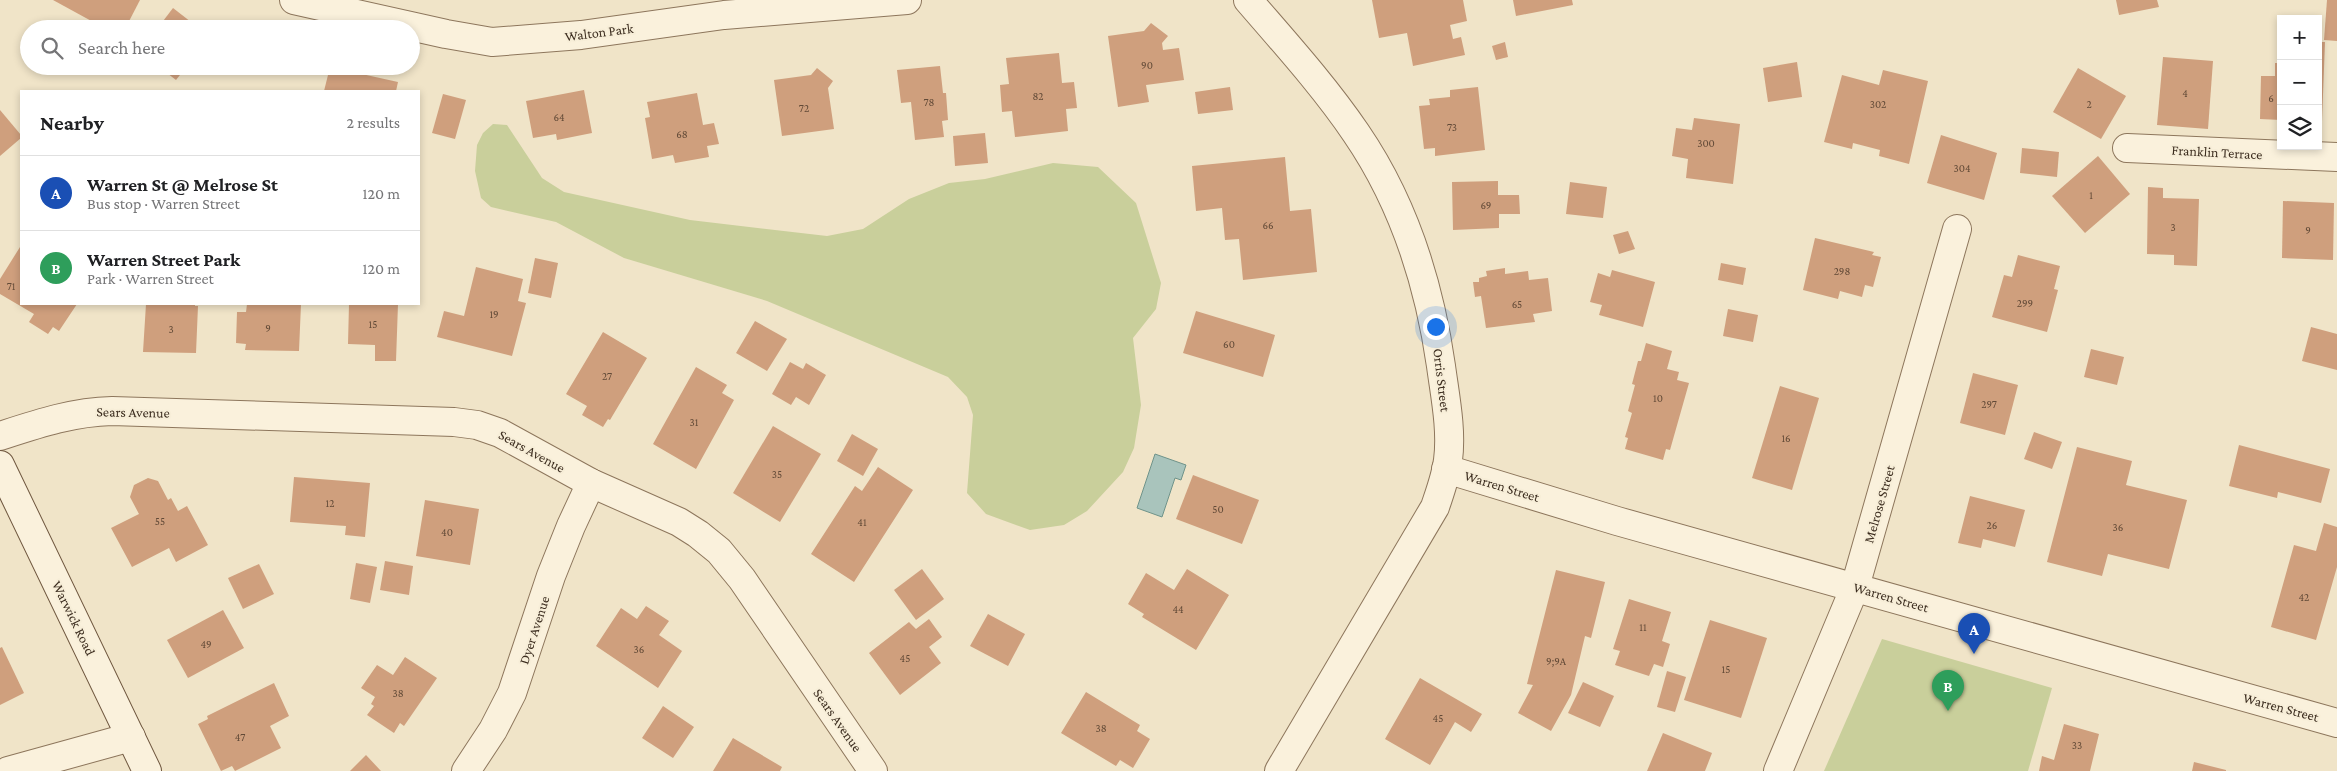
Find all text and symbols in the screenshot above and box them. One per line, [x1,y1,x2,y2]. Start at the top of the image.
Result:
map controls [2277,15,2322,150]
button: + [2277,15,2322,60]
search box [20,20,420,75]
street label: Walton Park [564,20,634,44]
icon: search [38,34,66,62]
text: Search here [78,37,165,58]
house number: 90 [1141,59,1153,71]
button: − [2277,60,2322,105]
house number: 4 [2182,87,2188,99]
house number: 82 [1032,90,1044,102]
house number: 6 [2268,92,2274,104]
house number: 78 [924,96,935,108]
house number: 302 [1870,98,1886,110]
house number: 2 [2086,98,2092,110]
house number: 72 [799,102,809,114]
button: layers [2277,105,2322,150]
text: Nearby [40,111,104,135]
house number: 64 [553,111,565,123]
text: 2 results [347,114,400,131]
house number: 73 [1447,121,1457,133]
house number: 68 [676,128,688,140]
house number: 300 [1697,137,1715,149]
street label: Franklin Terrace [2171,142,2263,162]
house number: 304 [1953,162,1971,174]
text: Warren St @ Melrose St [87,174,278,195]
text: A [51,185,61,202]
text: 120 m [362,185,400,202]
house number: 1 [2089,189,2093,201]
text: Bus stop · Warren Street [87,195,240,212]
house number: 69 [1481,199,1491,211]
house number: 66 [1262,219,1274,231]
house number: 3 [2170,221,2176,233]
house number: 9 [2305,224,2311,236]
text: Warren Street Park [87,249,240,270]
text: B [51,260,61,277]
text: 120 m [362,260,400,277]
house number: 298 [1834,265,1850,277]
text: Park · Warren Street [87,270,214,287]
house number: 71 [7,280,16,292]
house number: 299 [2017,297,2033,309]
house number: 65 [1512,298,1522,310]
house number: 19 [489,308,499,320]
your location [1423,314,1449,340]
house number: 15 [369,318,377,330]
house number: 9 [265,322,271,334]
house number: 3 [168,323,174,335]
house number: 60 [1223,338,1235,350]
street label: Orris Street [1430,347,1454,413]
house number: 27 [602,370,612,382]
house number: 10 [1653,392,1663,404]
house number: 297 [1981,398,1997,410]
street label: Sears Avenue [96,403,170,421]
house number: 31 [690,416,699,428]
street label: Sears Avenue [496,426,568,476]
house number: 16 [1781,432,1791,444]
street label: Melrose Street [1860,463,1898,545]
street label: Warren Street [1463,467,1542,505]
house number: 35 [772,468,782,480]
house number: 12 [326,497,334,509]
house number: 50 [1212,503,1224,515]
house number: 55 [155,515,165,527]
house number: 41 [857,516,867,528]
house number: 26 [1987,519,1997,531]
house number: 36 [2113,521,2123,533]
house number: 40 [441,526,453,538]
street label: Warwick Road [49,578,99,659]
street label: Warren Street [1852,579,1931,615]
house number: 42 [2299,591,2309,603]
street label: Dyer Avenue [515,594,553,666]
house number: 44 [1172,603,1184,615]
pin: A [1958,613,1990,654]
house number: 11 [1639,621,1647,633]
house number: 49 [200,638,212,650]
house number: 36 [634,643,644,655]
house number: 45 [900,652,910,664]
house number: 9;9A [1546,655,1567,668]
house number: 15 [1722,663,1730,675]
pin: B [1932,670,1964,711]
street label: Sears Avenue [810,685,866,755]
house number: 38 [392,687,404,699]
street label: Warren Street [2242,689,2321,725]
house number: 45 [1433,712,1443,724]
house number: 38 [1095,722,1107,734]
house number: 47 [235,731,245,743]
house number: 33 [2072,739,2082,751]

